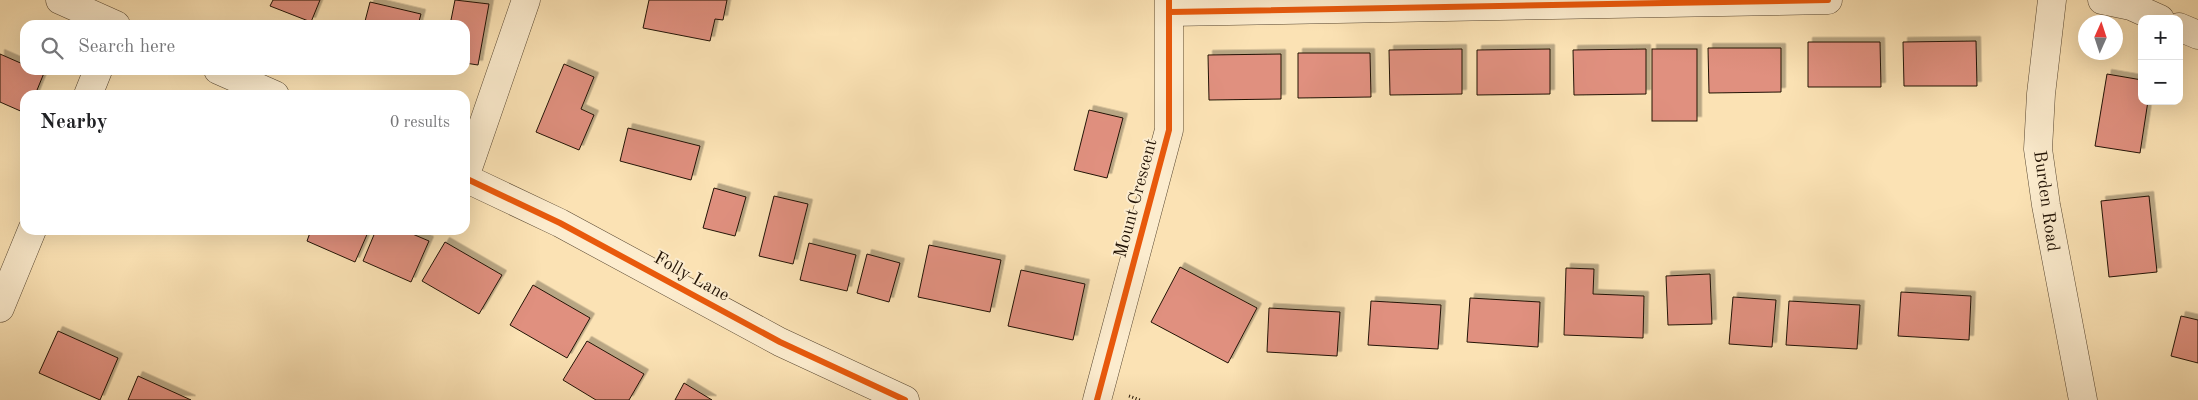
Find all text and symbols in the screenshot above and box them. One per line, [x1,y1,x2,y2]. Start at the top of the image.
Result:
north arrow [2078,15,2123,60]
map controls [2138,15,2183,105]
button: + [2138,15,2183,60]
search box [20,20,470,75]
icon: search [38,34,66,62]
text: Search here [78,38,175,57]
button: − [2138,60,2183,105]
text: Nearby [40,112,108,133]
text: 0 results [390,115,450,131]
street label: Mount Crescent [1111,137,1160,260]
street label: Burden Road [2030,149,2062,253]
street label: Folly Lane [651,249,732,305]

